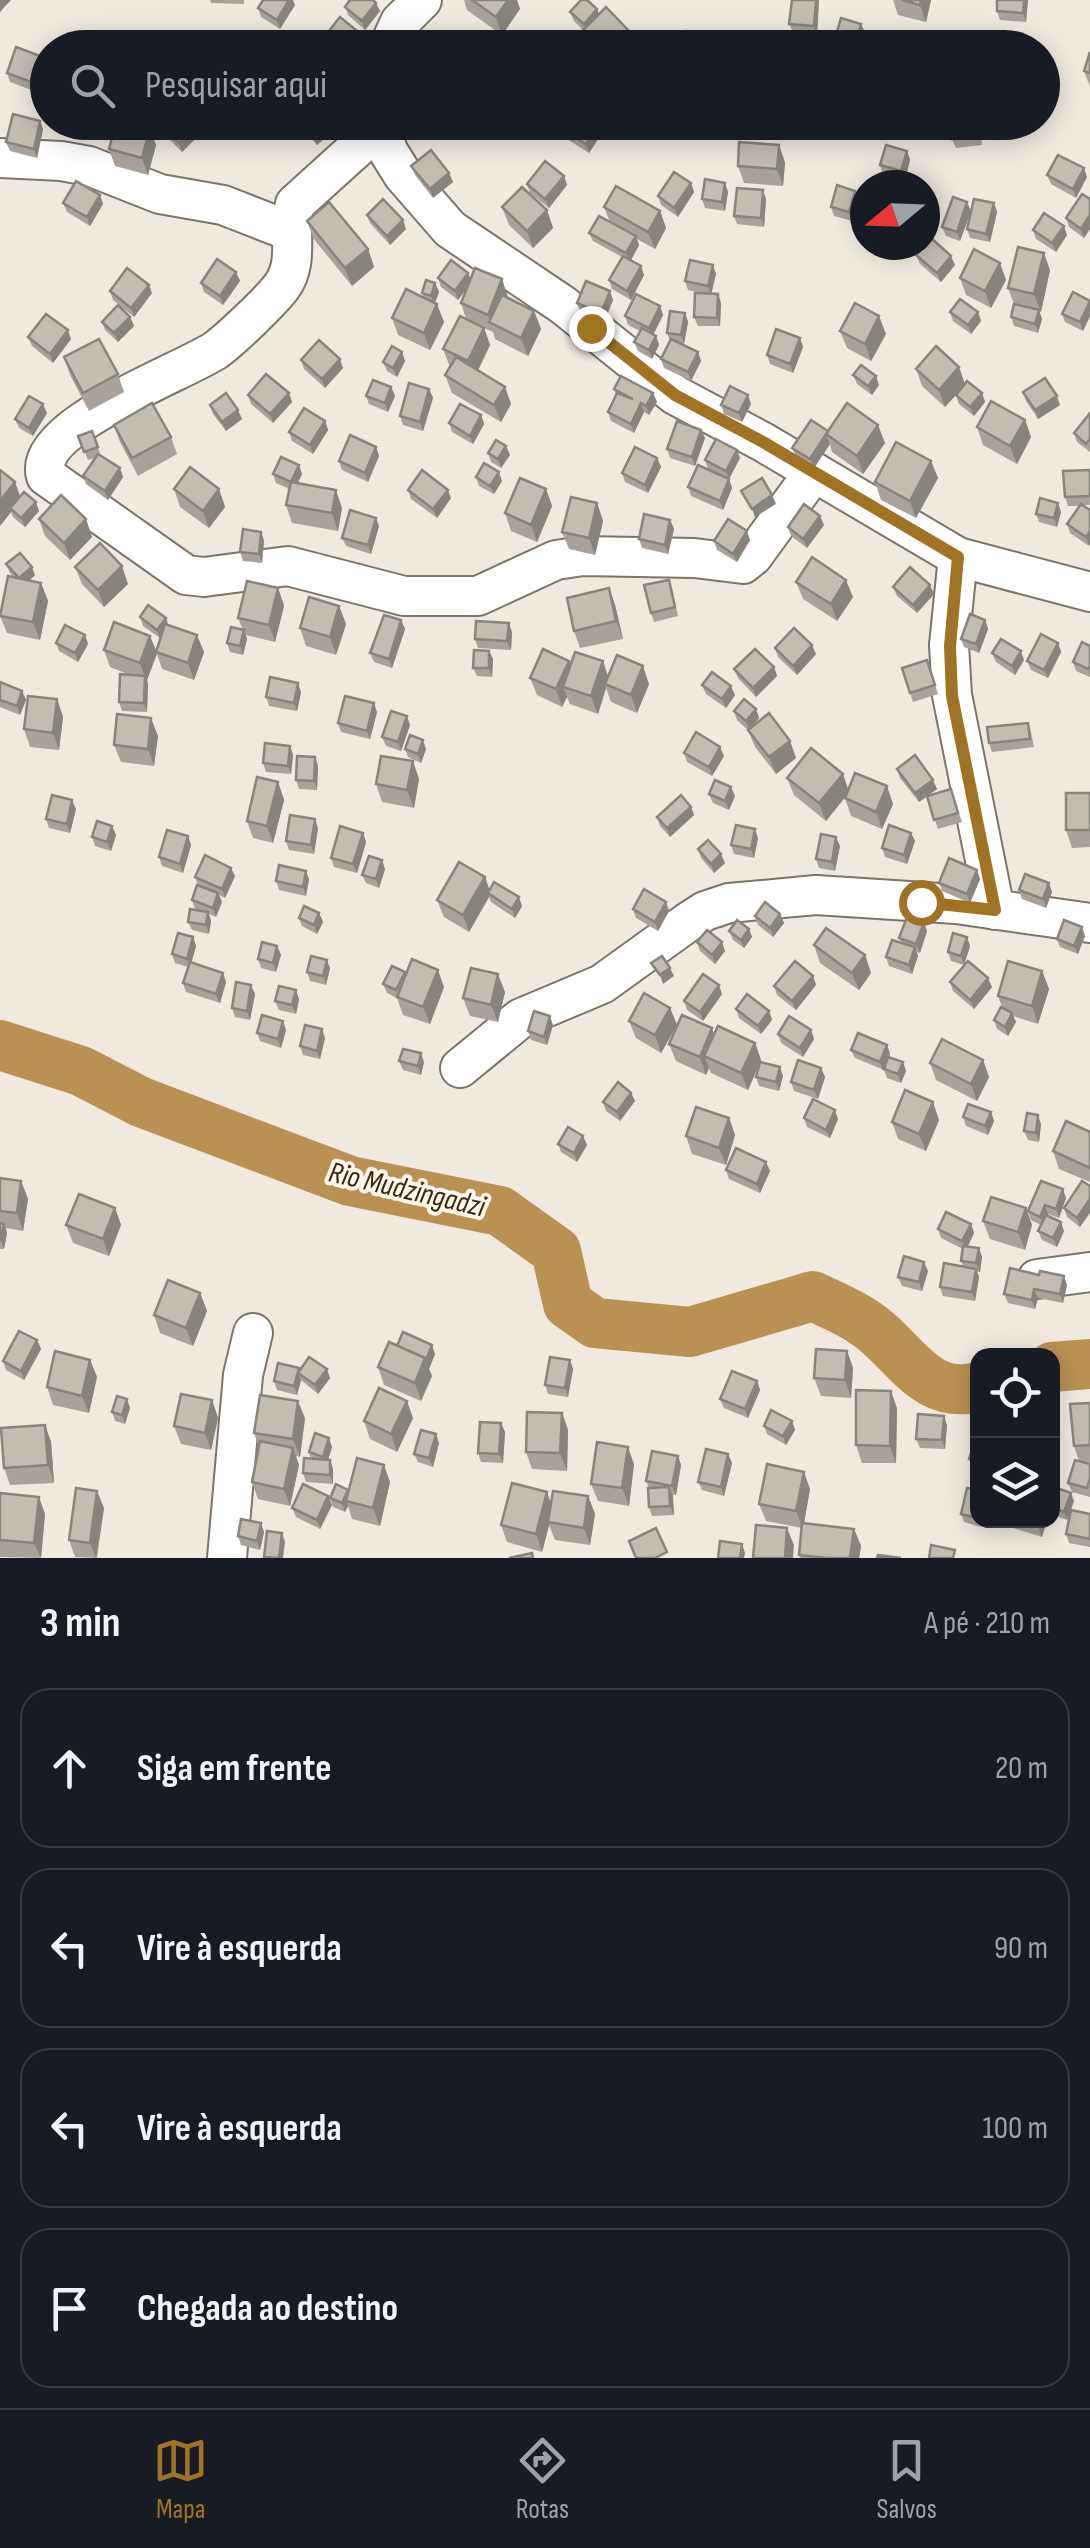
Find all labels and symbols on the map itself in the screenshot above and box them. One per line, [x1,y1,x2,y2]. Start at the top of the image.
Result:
north arrow [850,170,940,260]
route end [569,306,615,352]
route start [899,880,945,926]
water label: Rio Mudzingadzi [325,1155,490,1226]

